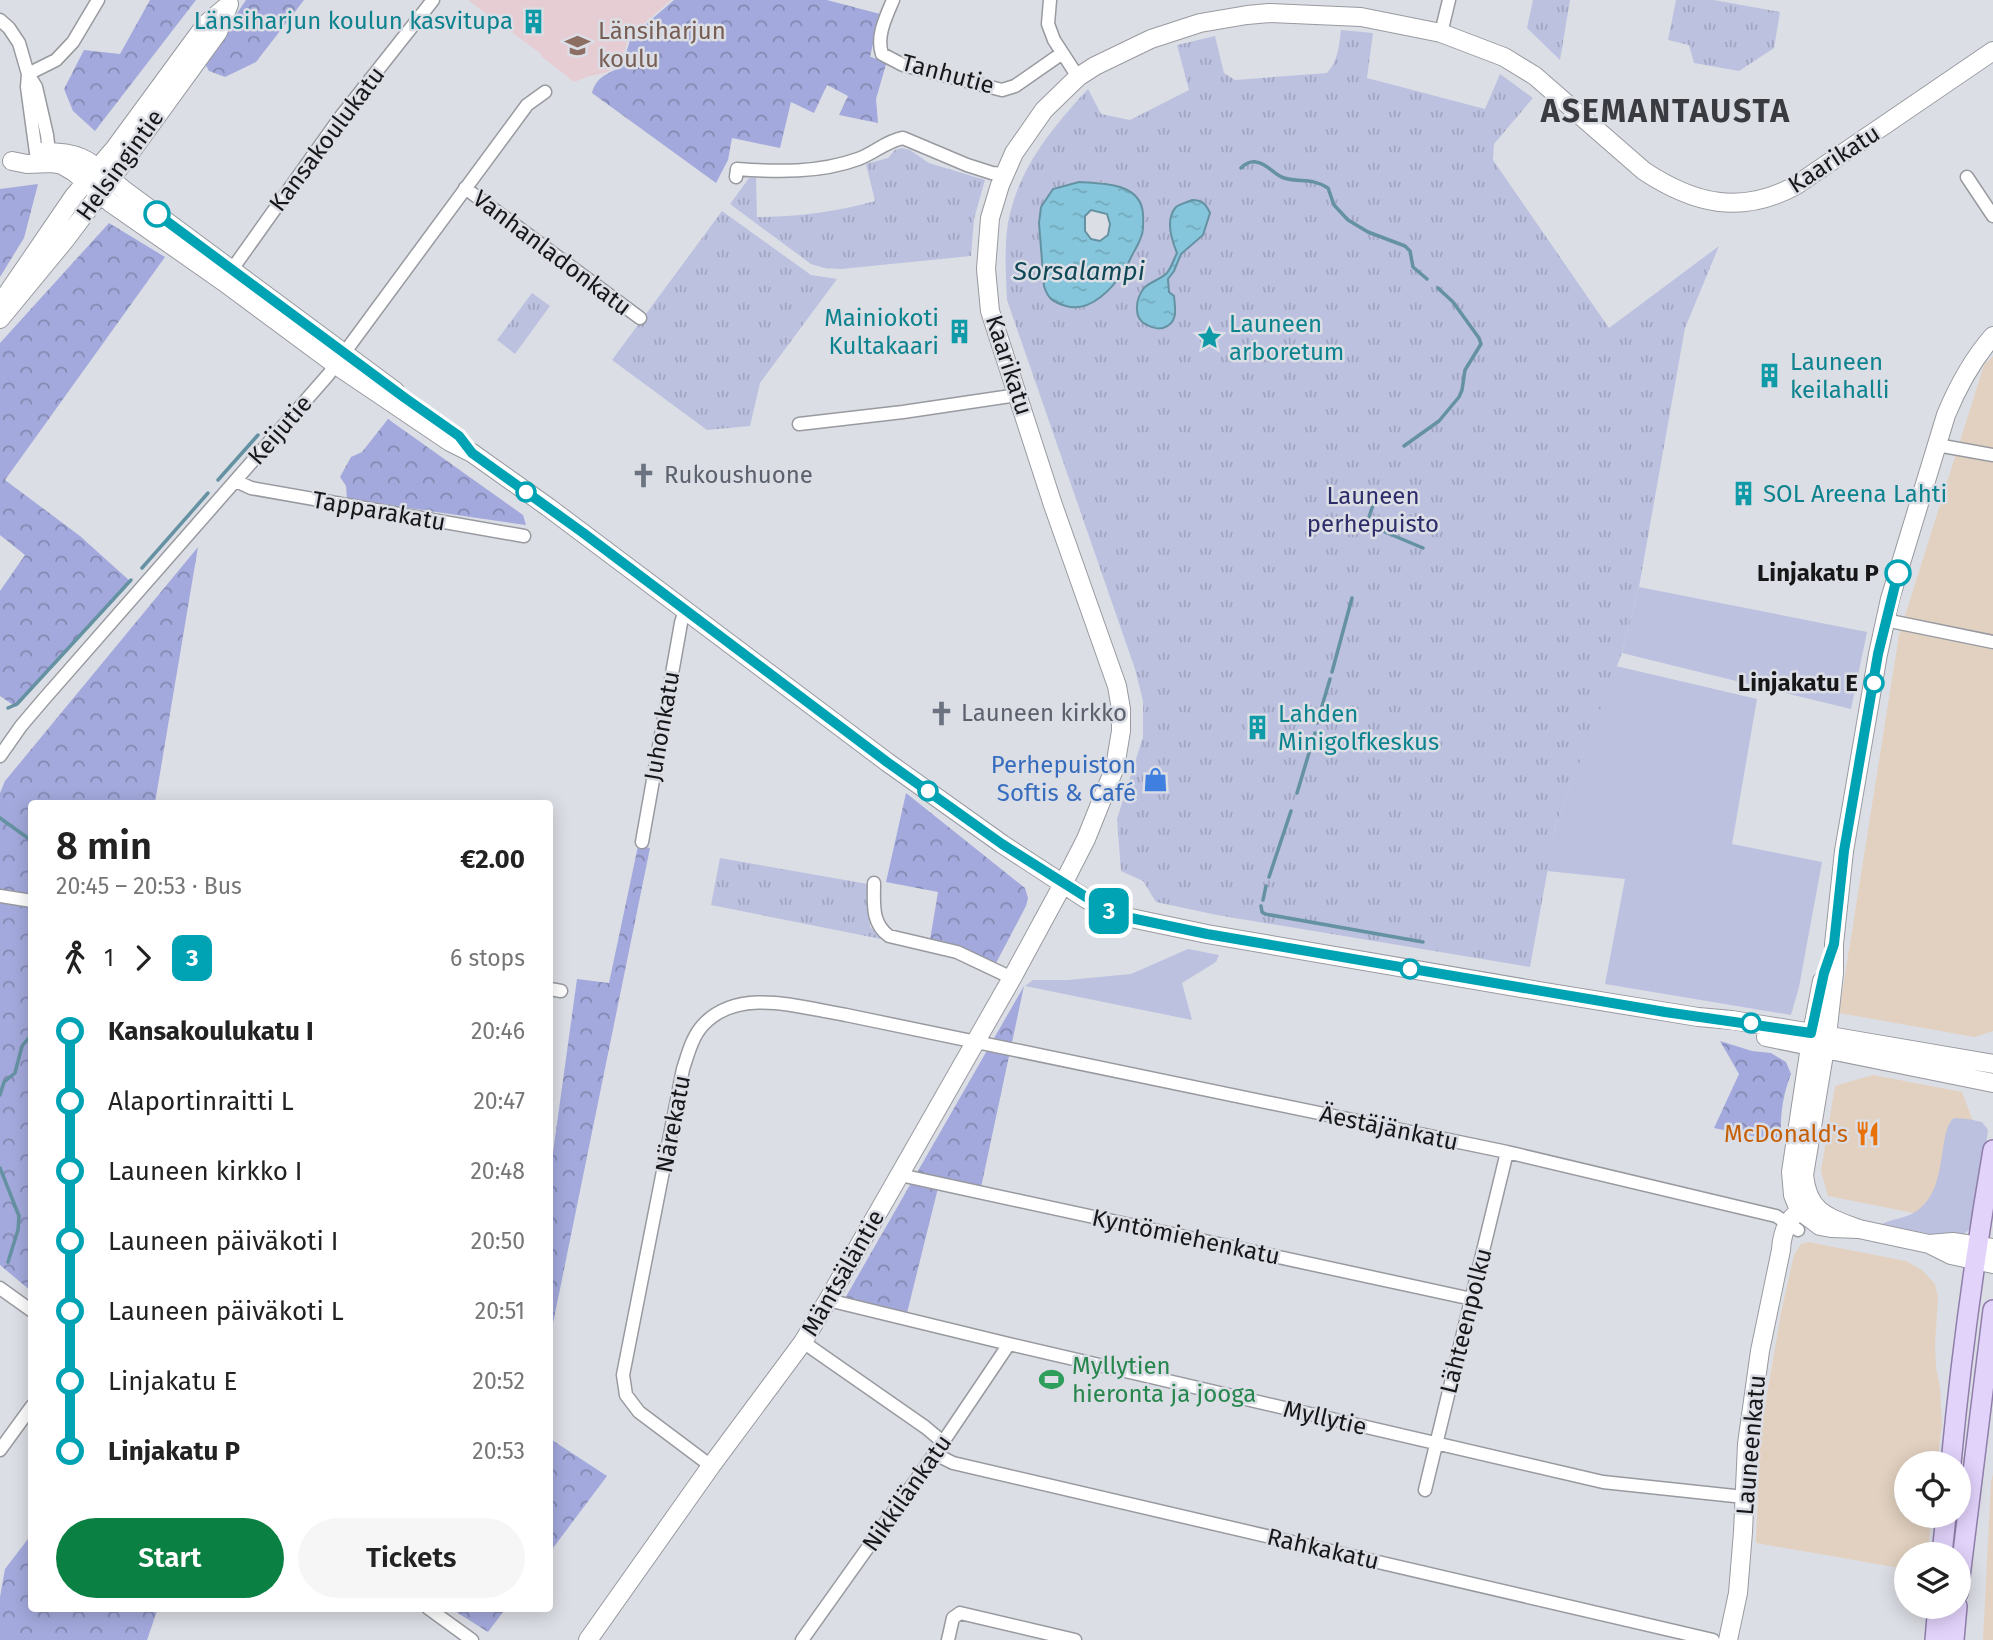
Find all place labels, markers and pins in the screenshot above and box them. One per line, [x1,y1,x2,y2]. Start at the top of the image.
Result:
place label: Länsiharjun koulun kasvitupa [194,7,513,35]
building icon: Länsiharjun koulun kasvitupa [519,7,547,35]
place label: Länsiharjun koulu [598,17,726,73]
school or university icon: Länsiharjun koulu [564,31,592,59]
unlabelled marker [144,201,170,227]
place label: Mainiokoti Kultakaari [824,304,939,360]
place label: Launeen arboretum [1229,310,1344,366]
building icon: Mainiokoti Kultakaari [945,318,973,346]
place icon: Launeen arboretum [1195,324,1223,352]
place label: Launeen keilahalli [1790,348,1890,404]
building icon: Launeen keilahalli [1756,362,1784,390]
church icon: Rukoushuone [630,461,658,489]
place label: Rukoushuone [664,461,813,489]
building icon: SOL Areena Lahti [1729,480,1757,508]
place label: SOL Areena Lahti [1763,480,1947,508]
unlabelled marker [516,482,536,502]
place label: Linjakatu P [1757,559,1879,587]
marker: Linjakatu P [1885,560,1911,586]
place label: Linjakatu E [1738,669,1858,697]
marker: Linjakatu E [1864,673,1884,693]
church icon: Launeen kirkko [927,699,955,727]
place label: Launeen kirkko [961,699,1127,727]
place label: Lahden Minigolfkeskus [1278,700,1439,756]
building icon: Lahden Minigolfkeskus [1244,714,1272,742]
place label: Perhepuiston Softis & Café [991,751,1136,807]
shop icon: Perhepuiston Softis & Café [1142,765,1170,793]
unlabelled marker [918,781,938,801]
unlabelled marker [1400,959,1420,979]
unlabelled marker [1741,1013,1761,1033]
place label: McDonald's [1724,1120,1848,1148]
restaurant icon: McDonald's [1854,1120,1882,1148]
place label: Myllytien hieronta ja jooga [1072,1352,1256,1408]
sports icon: Myllytien hieronta ja jooga [1038,1366,1066,1394]

